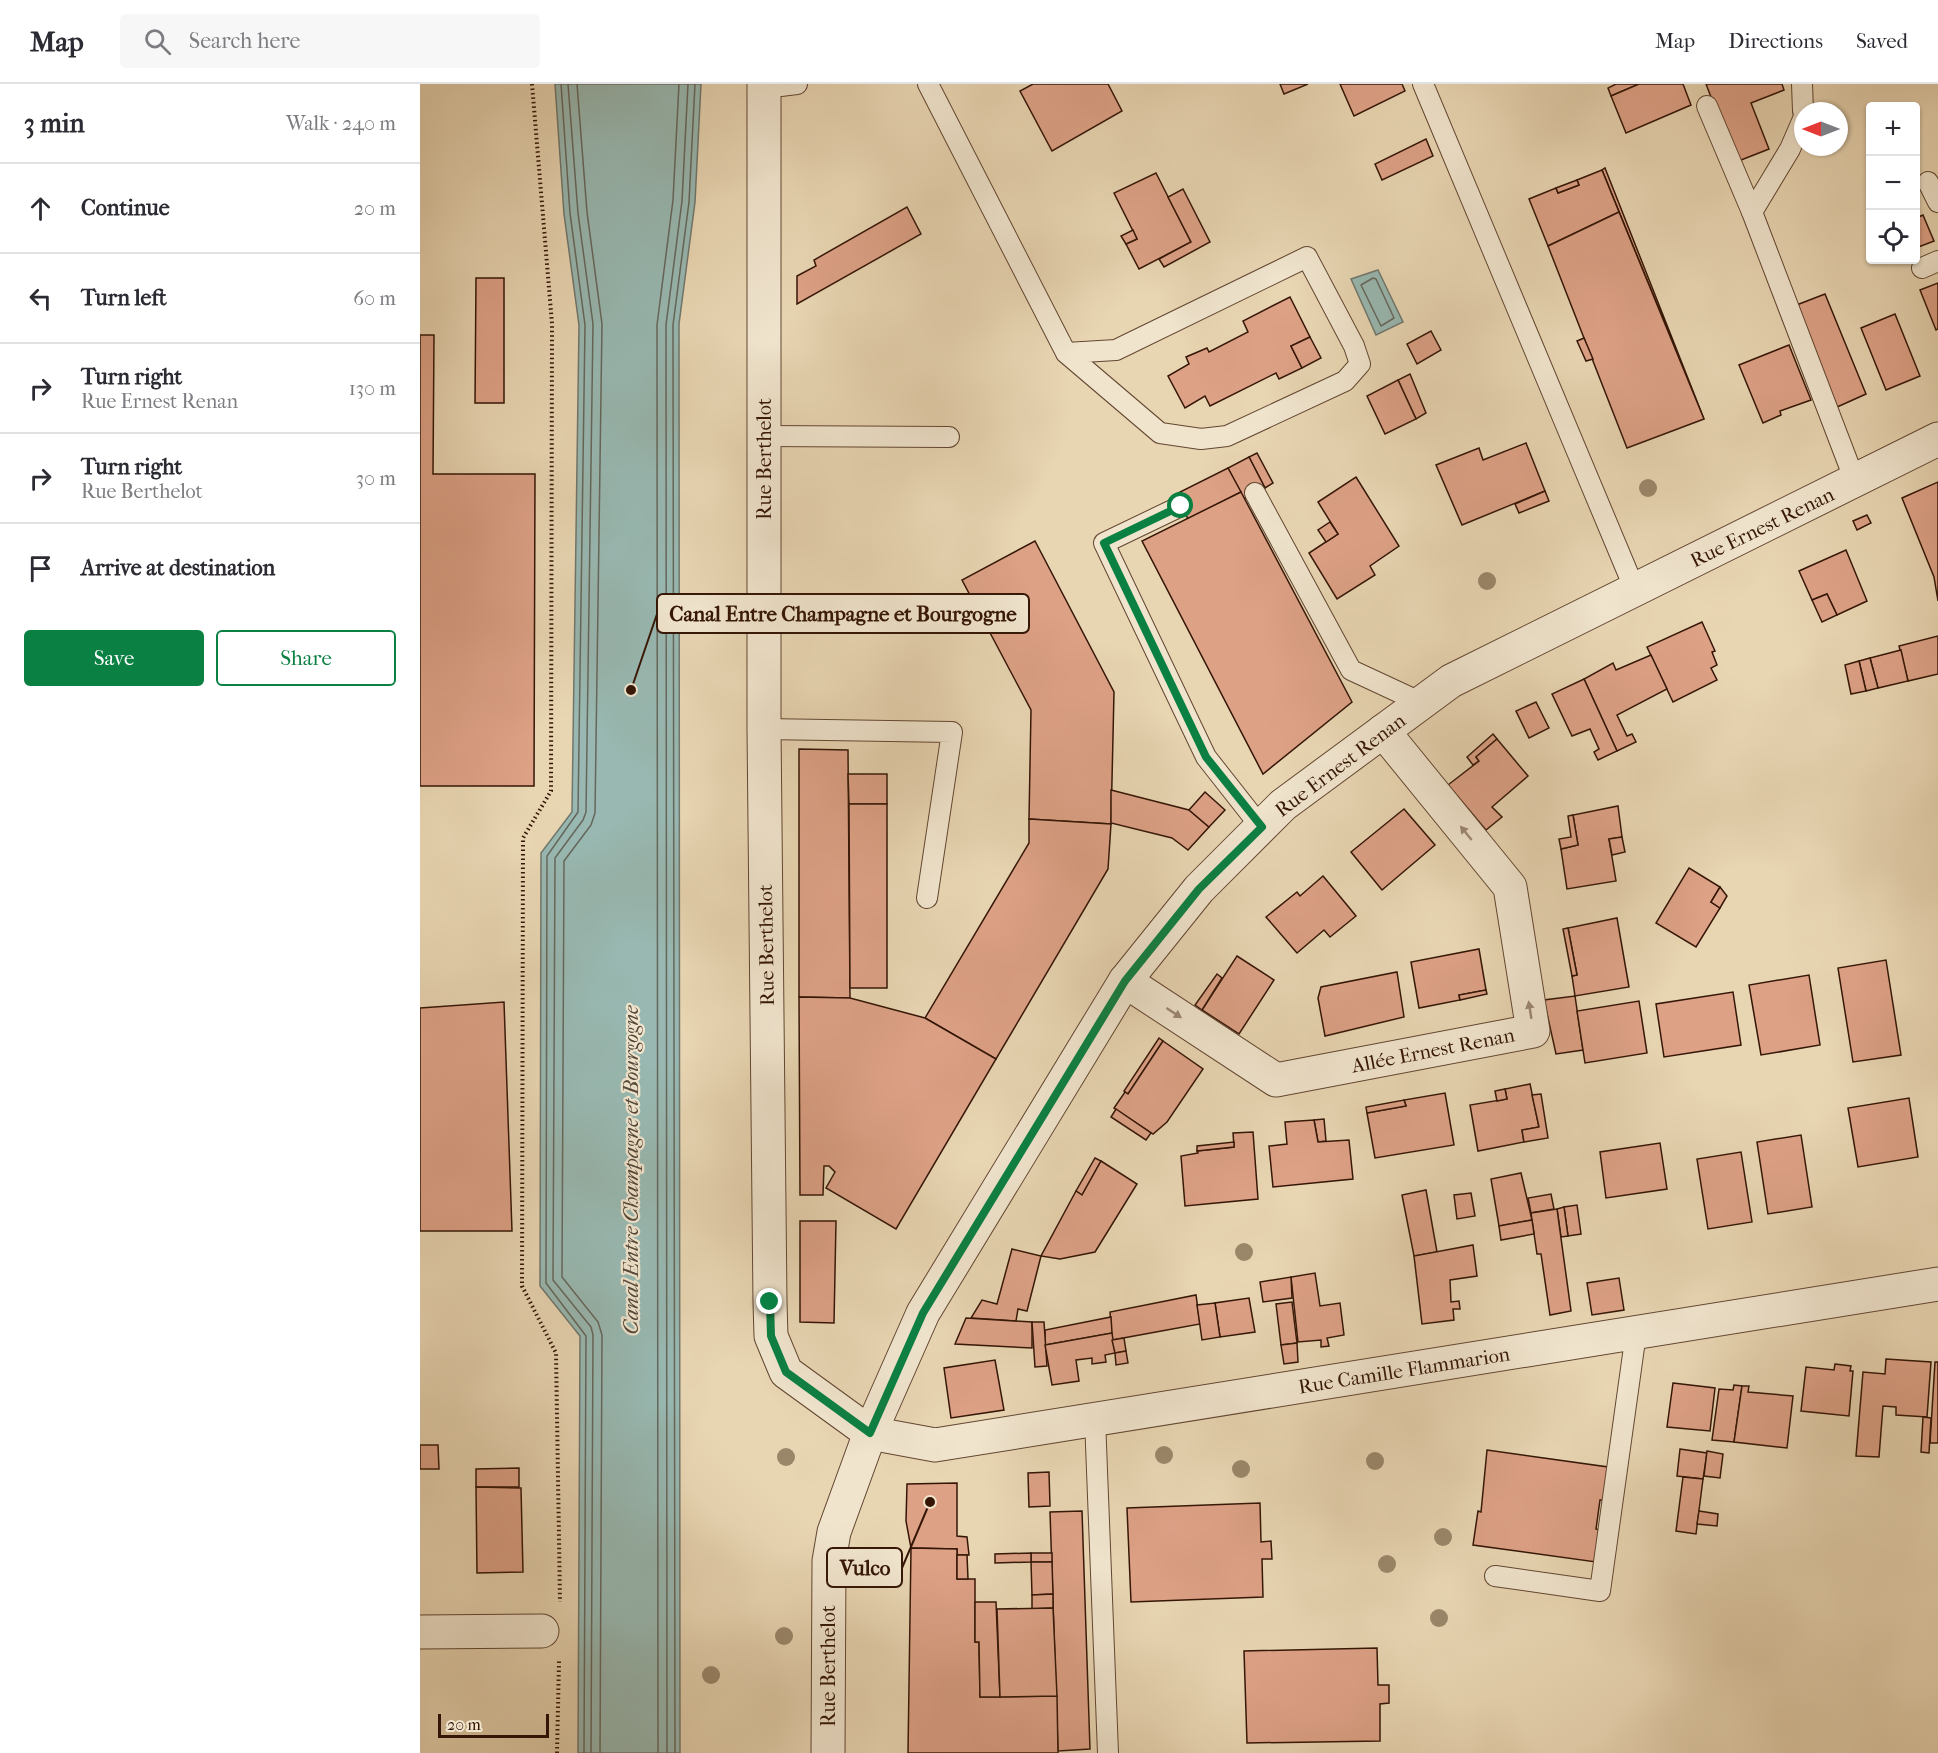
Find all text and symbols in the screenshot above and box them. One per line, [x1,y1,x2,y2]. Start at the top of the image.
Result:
search box [120,14,540,68]
text: Map [30,25,84,58]
icon: search [141,25,174,58]
text: Search here [189,28,300,54]
text: Map [1655,29,1695,53]
text: Directions [1728,29,1823,53]
text: Saved [1856,29,1908,53]
north arrow [1794,102,1848,156]
map controls [1866,102,1920,264]
button: + [1866,102,1920,156]
text: 3 min [24,108,85,139]
text: Walk · 240 m [286,112,396,135]
button: − [1866,156,1920,210]
icon: ahead [24,192,57,225]
text: Continue [81,195,170,221]
text: 20 m [354,197,396,220]
button: locate [1866,210,1920,264]
icon: left [24,282,57,315]
text: Turn left [81,285,167,311]
text: 60 m [353,287,396,310]
text: Turn right [81,364,182,390]
icon: right [24,372,57,405]
text: 130 m [349,377,396,400]
text: Rue Ernest Renan [81,390,238,413]
street label: Rue Berthelot [753,398,776,520]
text: Turn right [81,454,182,480]
icon: right [24,462,57,495]
text: 30 m [356,467,396,490]
text: Rue Berthelot [81,480,203,503]
street label: Rue Ernest Renan [1687,483,1838,572]
route start [1167,492,1193,518]
icon: arrive [24,552,57,585]
text: Arrive at destination [81,555,275,581]
callout: Canal Entre Champagne et Bourgogne [657,594,1029,633]
text: Canal Entre Champagne et Bourgogne [669,602,1017,626]
button: Save [24,630,204,686]
button: Share [216,630,396,686]
street label: Rue Ernest Renan [1271,709,1410,822]
one-way arrow [1460,825,1472,840]
street label: Rue Berthelot [754,884,779,1006]
one-way arrow [1525,1001,1534,1020]
water label: Canal Entre Champagne et Bourgogne [619,1005,643,1334]
one-way arrow [1165,1008,1182,1019]
street label: Allée Ernest Renan [1349,1023,1517,1078]
route end [756,1288,782,1314]
street label: Rue Camille Flammarion [1297,1342,1512,1399]
callout: Vulco [827,1548,902,1587]
text: Vulco [839,1556,891,1580]
street label: Rue Berthelot [817,1605,840,1727]
scale bar [438,1711,549,1738]
text: 20 m [447,1715,481,1734]

